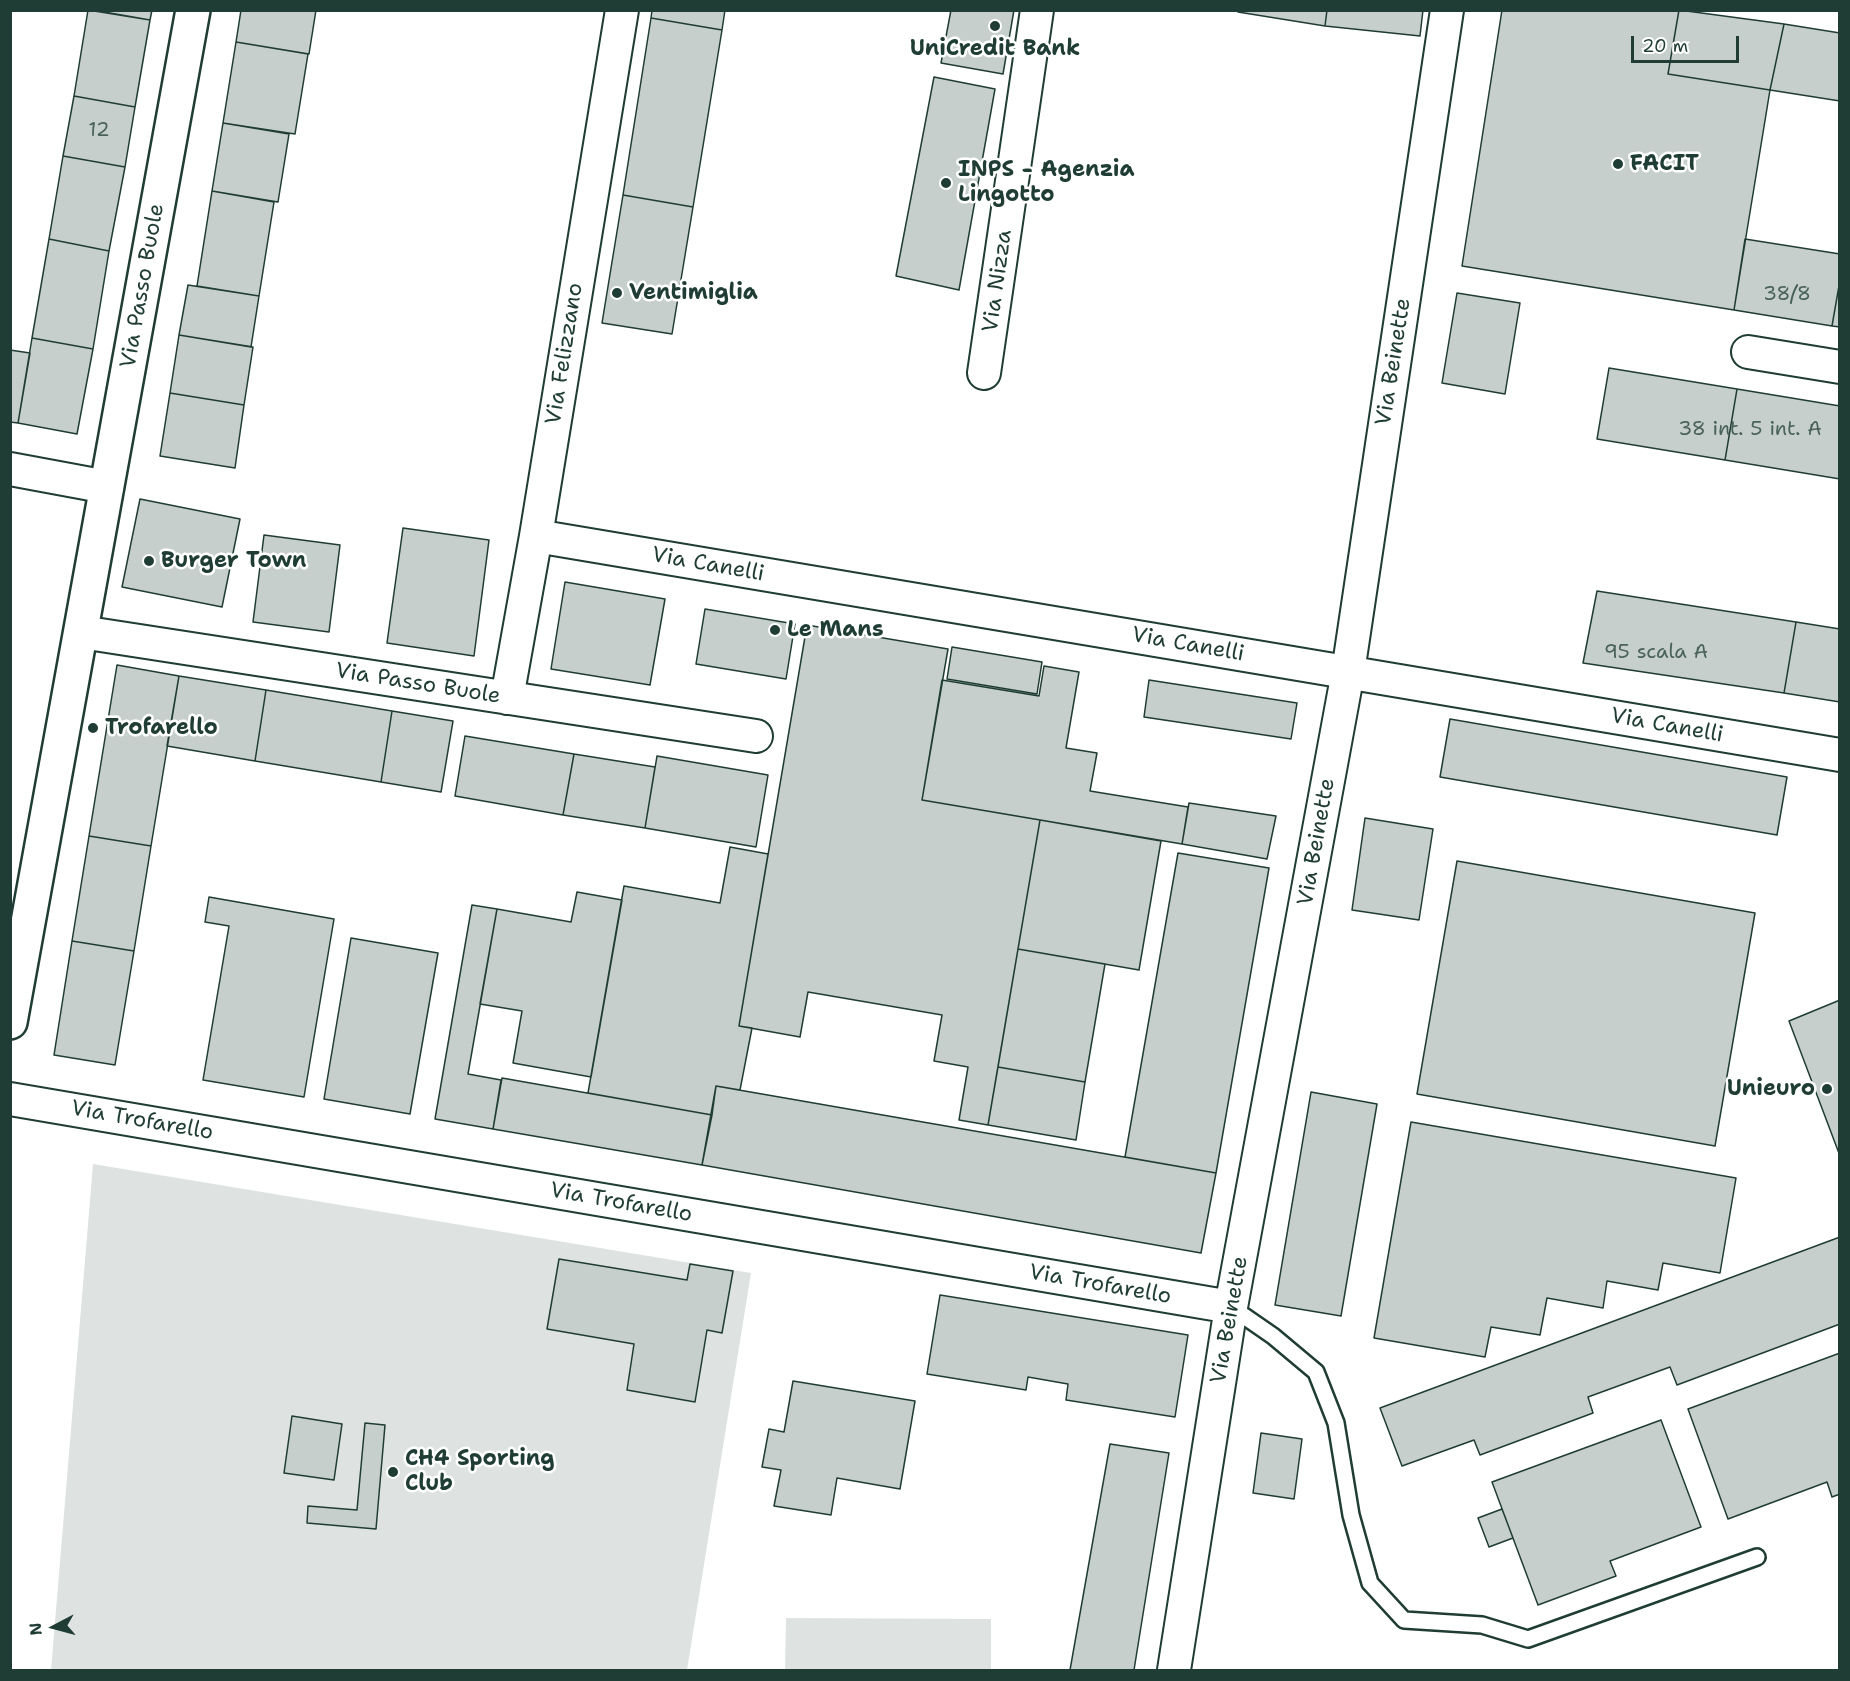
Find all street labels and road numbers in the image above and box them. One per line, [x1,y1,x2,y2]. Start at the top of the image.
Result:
street label: Via Passo Buole [116,202,170,370]
street label: Via Nizza [978,228,1018,334]
street label: Via Felizzano [541,281,589,427]
street label: Via Beinette [1371,296,1417,428]
street label: Via Canelli [650,542,766,588]
street label: Via Canelli [1130,622,1246,668]
street label: Via Passo Buole [334,658,502,710]
street label: Via Canelli [1609,703,1725,749]
street label: Via Beinette [1293,776,1341,908]
street label: Via Trofarello [69,1096,215,1146]
street label: Via Trofarello [548,1178,694,1228]
street label: Via Beinette [1206,1254,1254,1386]
street label: Via Trofarello [1027,1260,1173,1310]

